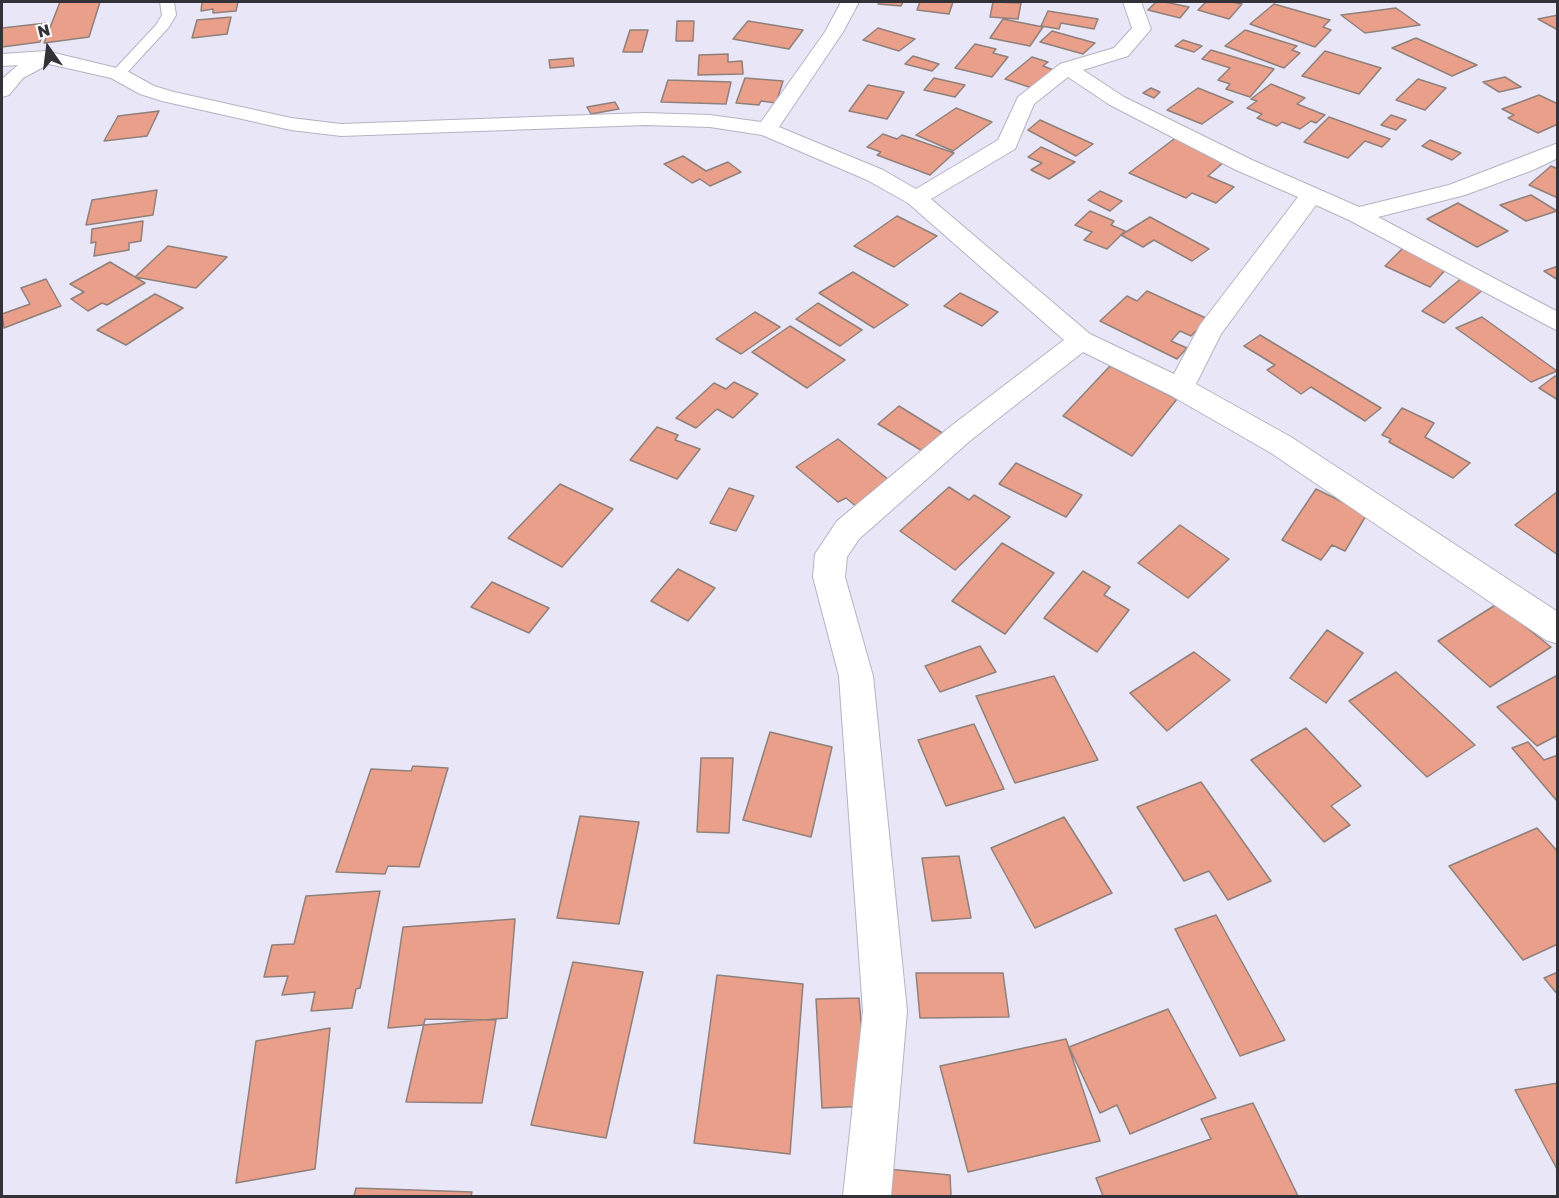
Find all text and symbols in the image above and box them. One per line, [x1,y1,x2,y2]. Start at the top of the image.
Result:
north arrow [18,18,78,78]
text: N [35,19,52,42]

